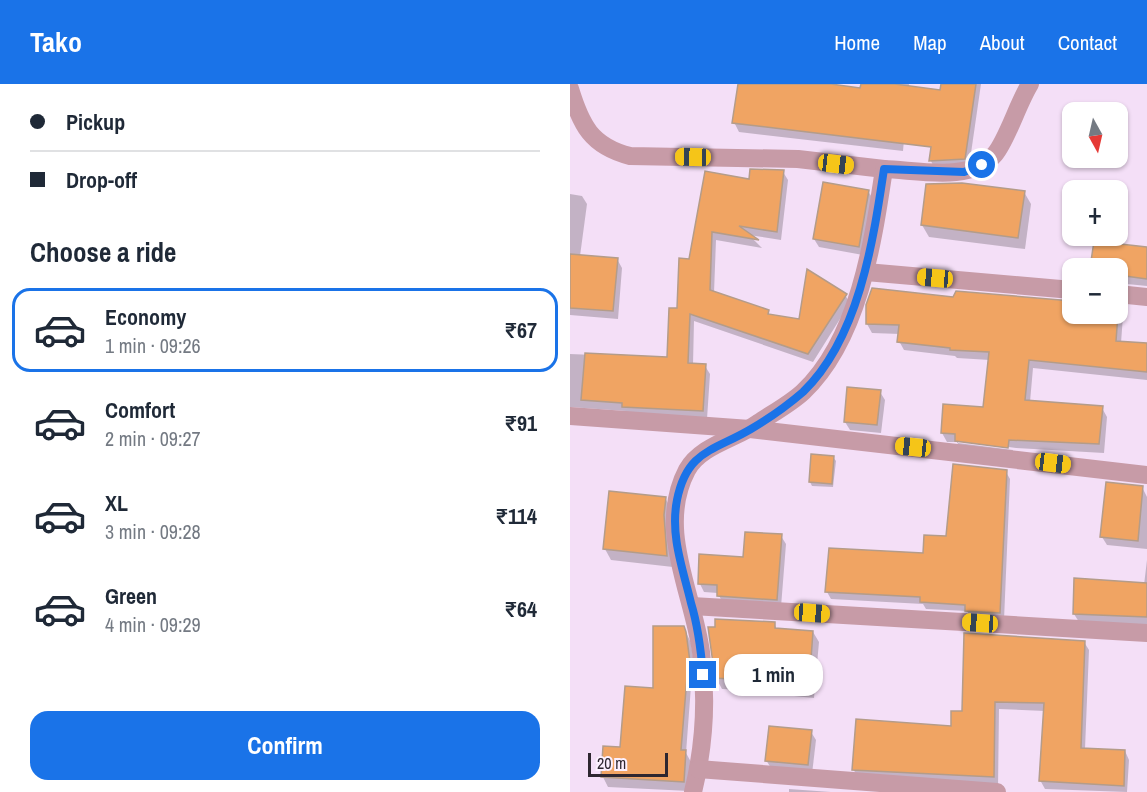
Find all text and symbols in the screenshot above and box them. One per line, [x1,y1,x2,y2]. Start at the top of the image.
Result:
text: Tako [30,23,82,61]
text: Home [834,28,880,57]
text: Map [913,28,947,57]
text: About [980,28,1025,57]
text: Contact [1058,28,1117,57]
north arrow [1062,102,1128,168]
map controls [1062,102,1128,324]
text: Pickup [66,107,125,137]
car [675,148,711,166]
route start [968,151,995,178]
car [817,153,855,175]
text: Drop-off [66,165,137,195]
button: + [1062,180,1128,246]
text: Choose a ride [30,234,176,270]
button: − [1062,258,1128,324]
car [916,267,954,289]
text: Economy [105,302,186,332]
icon: car [33,303,87,357]
text: ₹67 [504,315,537,345]
text: 1 min · 09:26 [105,332,201,359]
text: Comfort [105,395,175,425]
icon: car [33,396,87,450]
text: ₹91 [504,408,537,438]
text: 2 min · 09:27 [105,425,201,452]
car [894,436,932,458]
car [1034,452,1072,474]
text: XL [105,488,128,518]
icon: car [33,489,87,543]
text: ₹114 [495,501,537,531]
text: 3 min · 09:28 [105,518,201,545]
text: Green [105,581,157,611]
icon: car [33,582,87,636]
text: ₹64 [504,594,537,624]
car [793,603,831,623]
text: 4 min · 09:29 [105,611,201,638]
car [961,613,999,633]
callout: 1 min [724,654,823,696]
route end [689,661,716,688]
text: 1 min [752,661,795,688]
button: Confirm [30,711,540,780]
scale bar [588,750,668,778]
text: 20 m [597,752,626,774]

